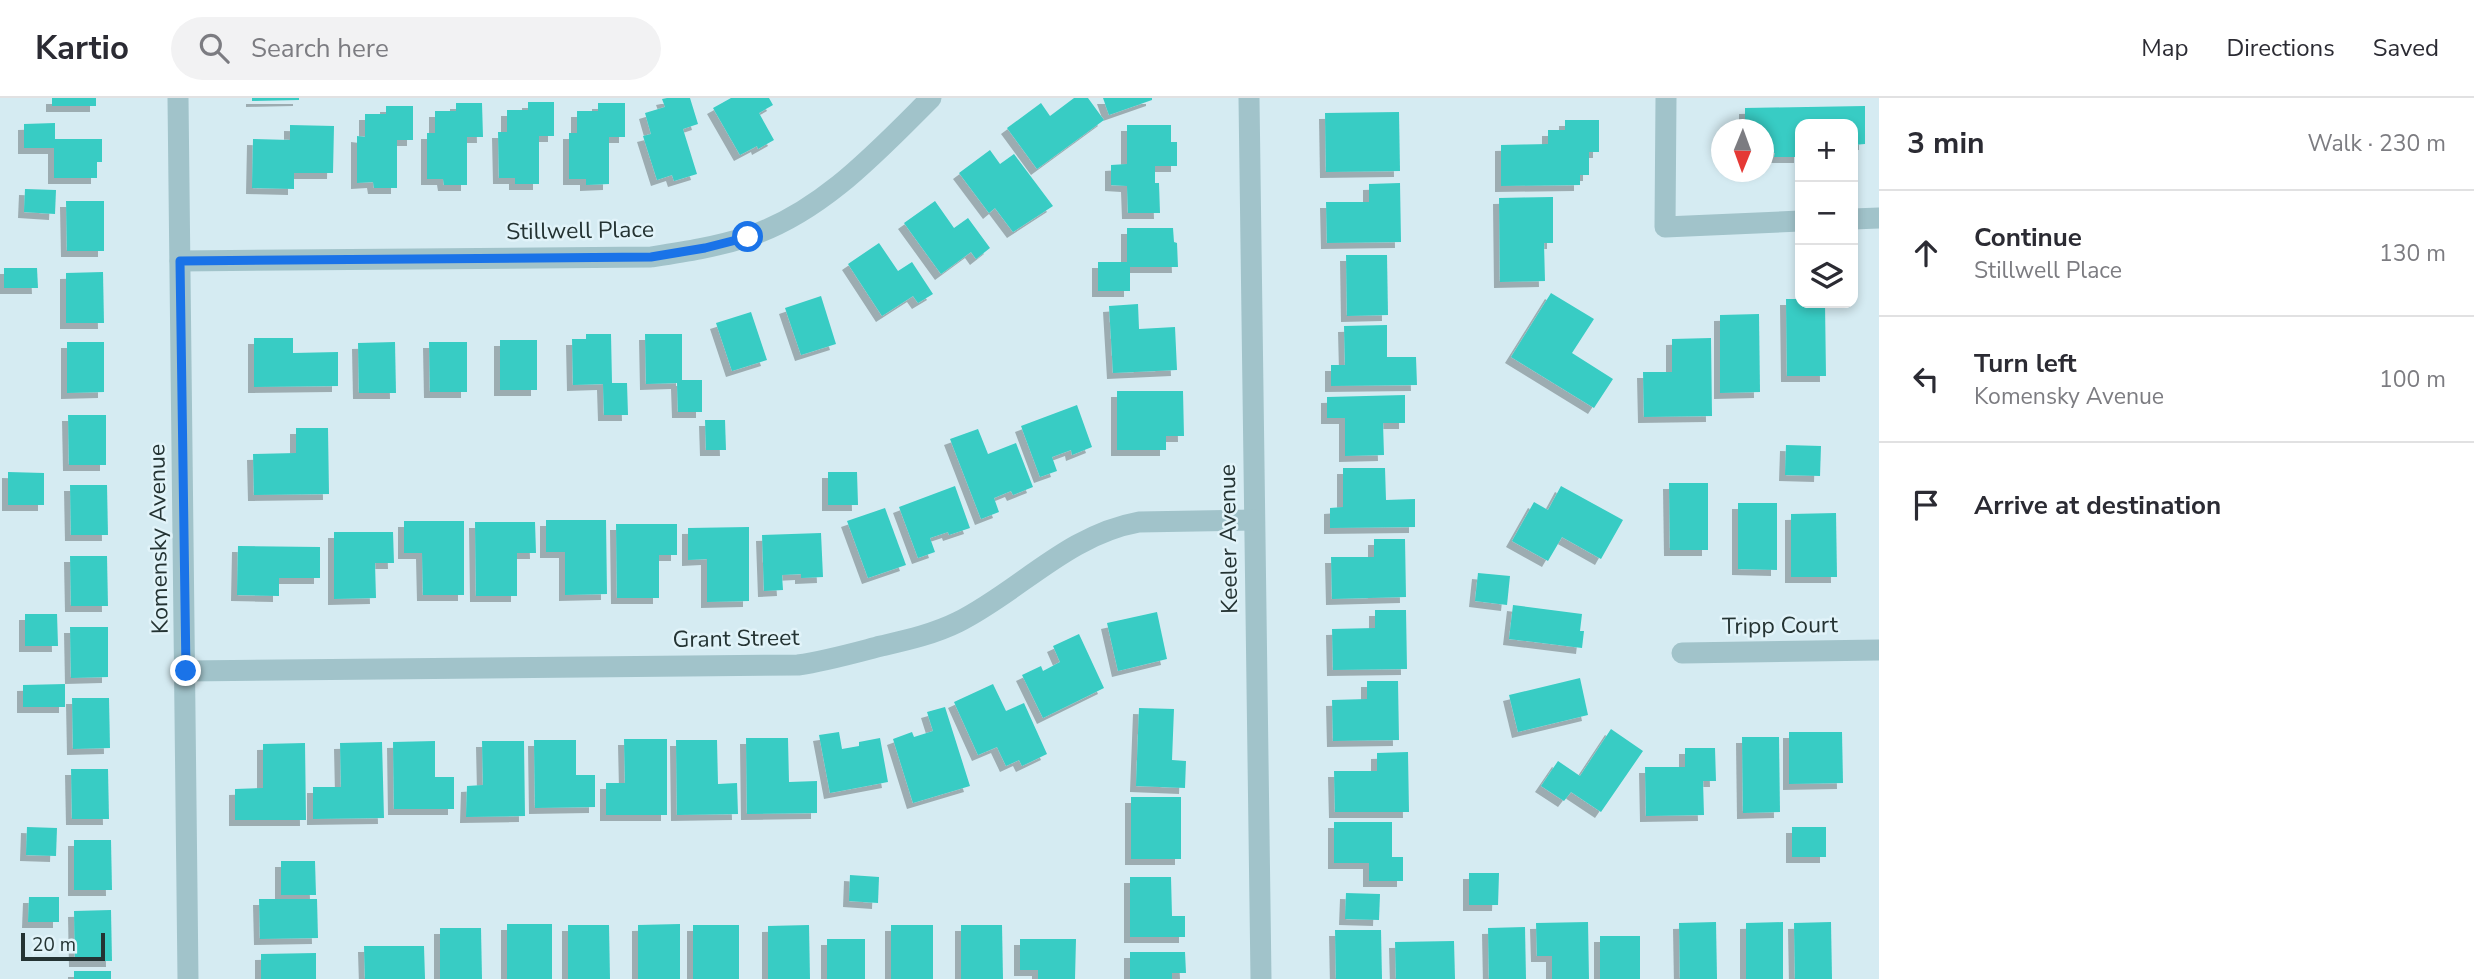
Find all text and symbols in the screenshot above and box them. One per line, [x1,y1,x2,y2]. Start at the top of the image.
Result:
search box [171,17,661,80]
text: Kartio [35,26,129,71]
icon: search [195,29,233,67]
text: Search here [251,31,389,66]
text: Map [2141,32,2188,64]
text: Directions [2226,32,2335,64]
text: Saved [2373,32,2439,64]
north arrow [1711,119,1774,182]
map controls [1795,119,1858,308]
button: + [1795,119,1858,182]
text: 3 min [1907,123,1985,164]
text: Walk · 230 m [2307,128,2446,159]
button: − [1795,182,1858,245]
street label: Stillwell Place [506,214,654,247]
text: Continue [1974,220,2082,255]
route start [732,221,763,252]
icon: ahead [1907,234,1945,272]
text: 130 m [2379,238,2446,269]
button: layers [1795,245,1858,308]
text: Stillwell Place [1974,255,2122,286]
text: Turn left [1974,346,2077,381]
icon: left [1907,360,1945,398]
text: 100 m [2379,364,2446,395]
text: Komensky Avenue [1974,381,2164,412]
street label: Komensky Avenue [141,444,176,634]
street label: Keeler Avenue [1212,464,1245,614]
icon: arrive [1907,486,1945,524]
text: Arrive at destination [1974,488,2221,523]
street label: Tripp Court [1722,609,1839,642]
street label: Grant Street [672,622,801,655]
route end [170,655,201,686]
scale bar [21,930,105,962]
text: 20 m [32,932,76,958]

